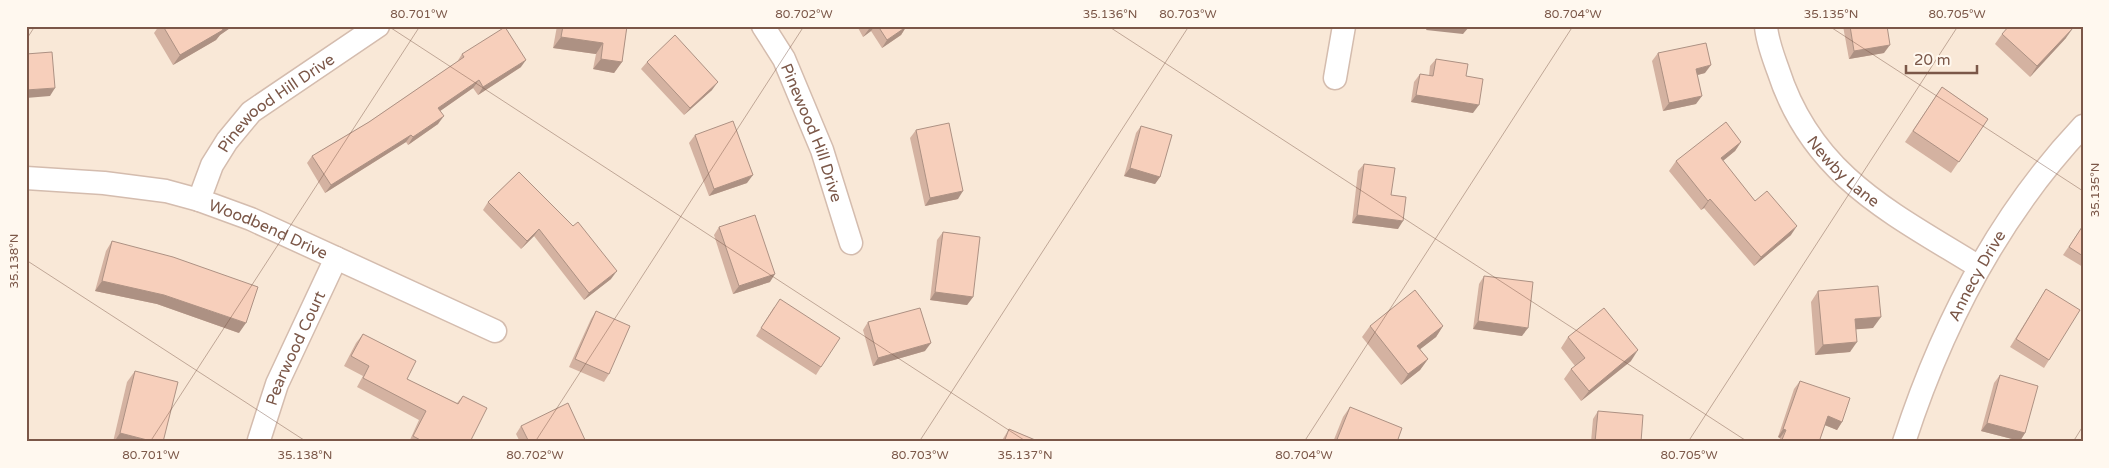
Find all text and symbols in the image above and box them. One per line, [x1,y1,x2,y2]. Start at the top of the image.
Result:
text: 80.701°W [390,7,448,21]
text: 80.702°W [775,7,833,21]
text: 35.136°N [1083,7,1137,21]
text: 80.703°W [1159,7,1217,21]
text: 80.704°W [1544,7,1602,21]
text: 35.135°N [1804,7,1858,21]
text: 80.705°W [1928,7,1986,21]
scale bar [1906,42,1978,74]
street label: Pinewood Hill Drive [213,49,339,156]
text: 20 m [1914,51,1951,69]
street label: Pinewood Hill Drive [776,60,847,205]
street label: Newby Lane [1802,132,1883,212]
text: 35.135°N [2088,163,2102,217]
street label: Woodbend Drive [206,195,331,264]
street label: Annecy Drive [1944,227,2010,325]
text: 35.138°N [7,234,21,288]
street label: Pearwood Court [262,288,330,408]
text: 80.701°W [122,448,180,462]
text: 35.138°N [278,448,332,462]
text: 80.702°W [506,448,564,462]
text: 80.703°W [891,448,949,462]
text: 35.137°N [997,448,1053,462]
text: 80.704°W [1275,448,1333,462]
text: 80.705°W [1660,448,1718,462]

